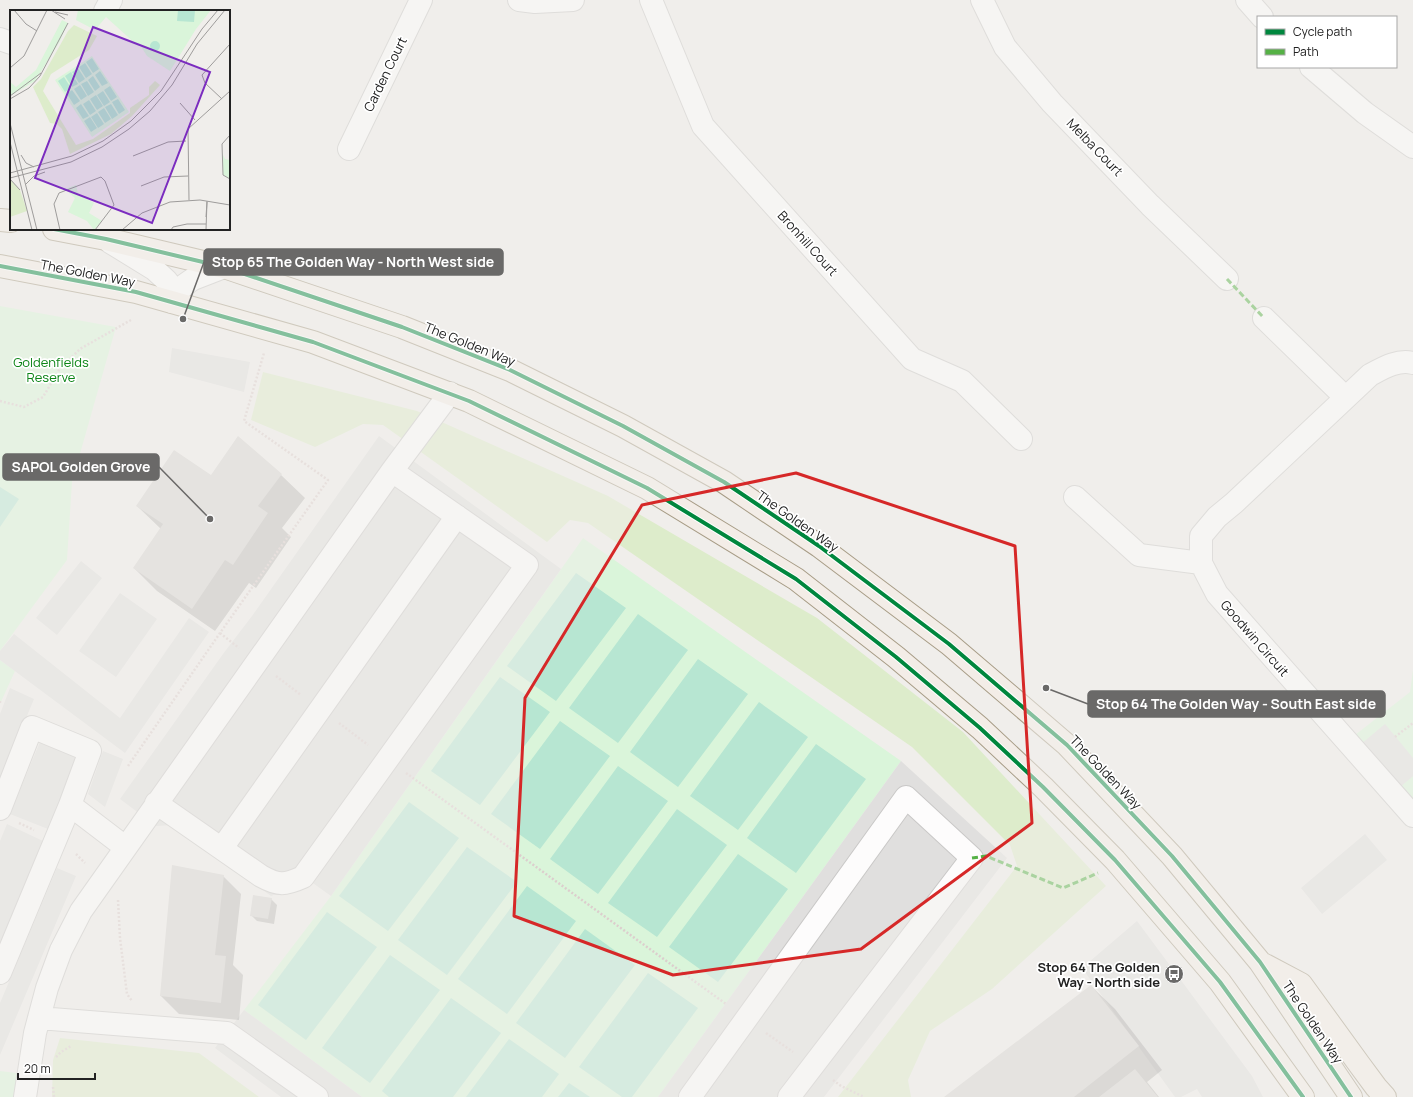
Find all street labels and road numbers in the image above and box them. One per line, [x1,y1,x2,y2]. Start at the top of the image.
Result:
street label: Carden Court [359,34,411,114]
street label: Melba Court [1063,114,1127,180]
street label: Bronhill Court [774,207,842,279]
street label: The Golden Way [39,255,137,291]
street label: The Golden Way [422,318,518,370]
street label: The Golden Way [753,486,843,556]
street label: Goodwin Circuit [1217,596,1293,680]
street label: The Golden Way [1066,731,1146,813]
street label: The Golden Way [1279,977,1347,1067]

